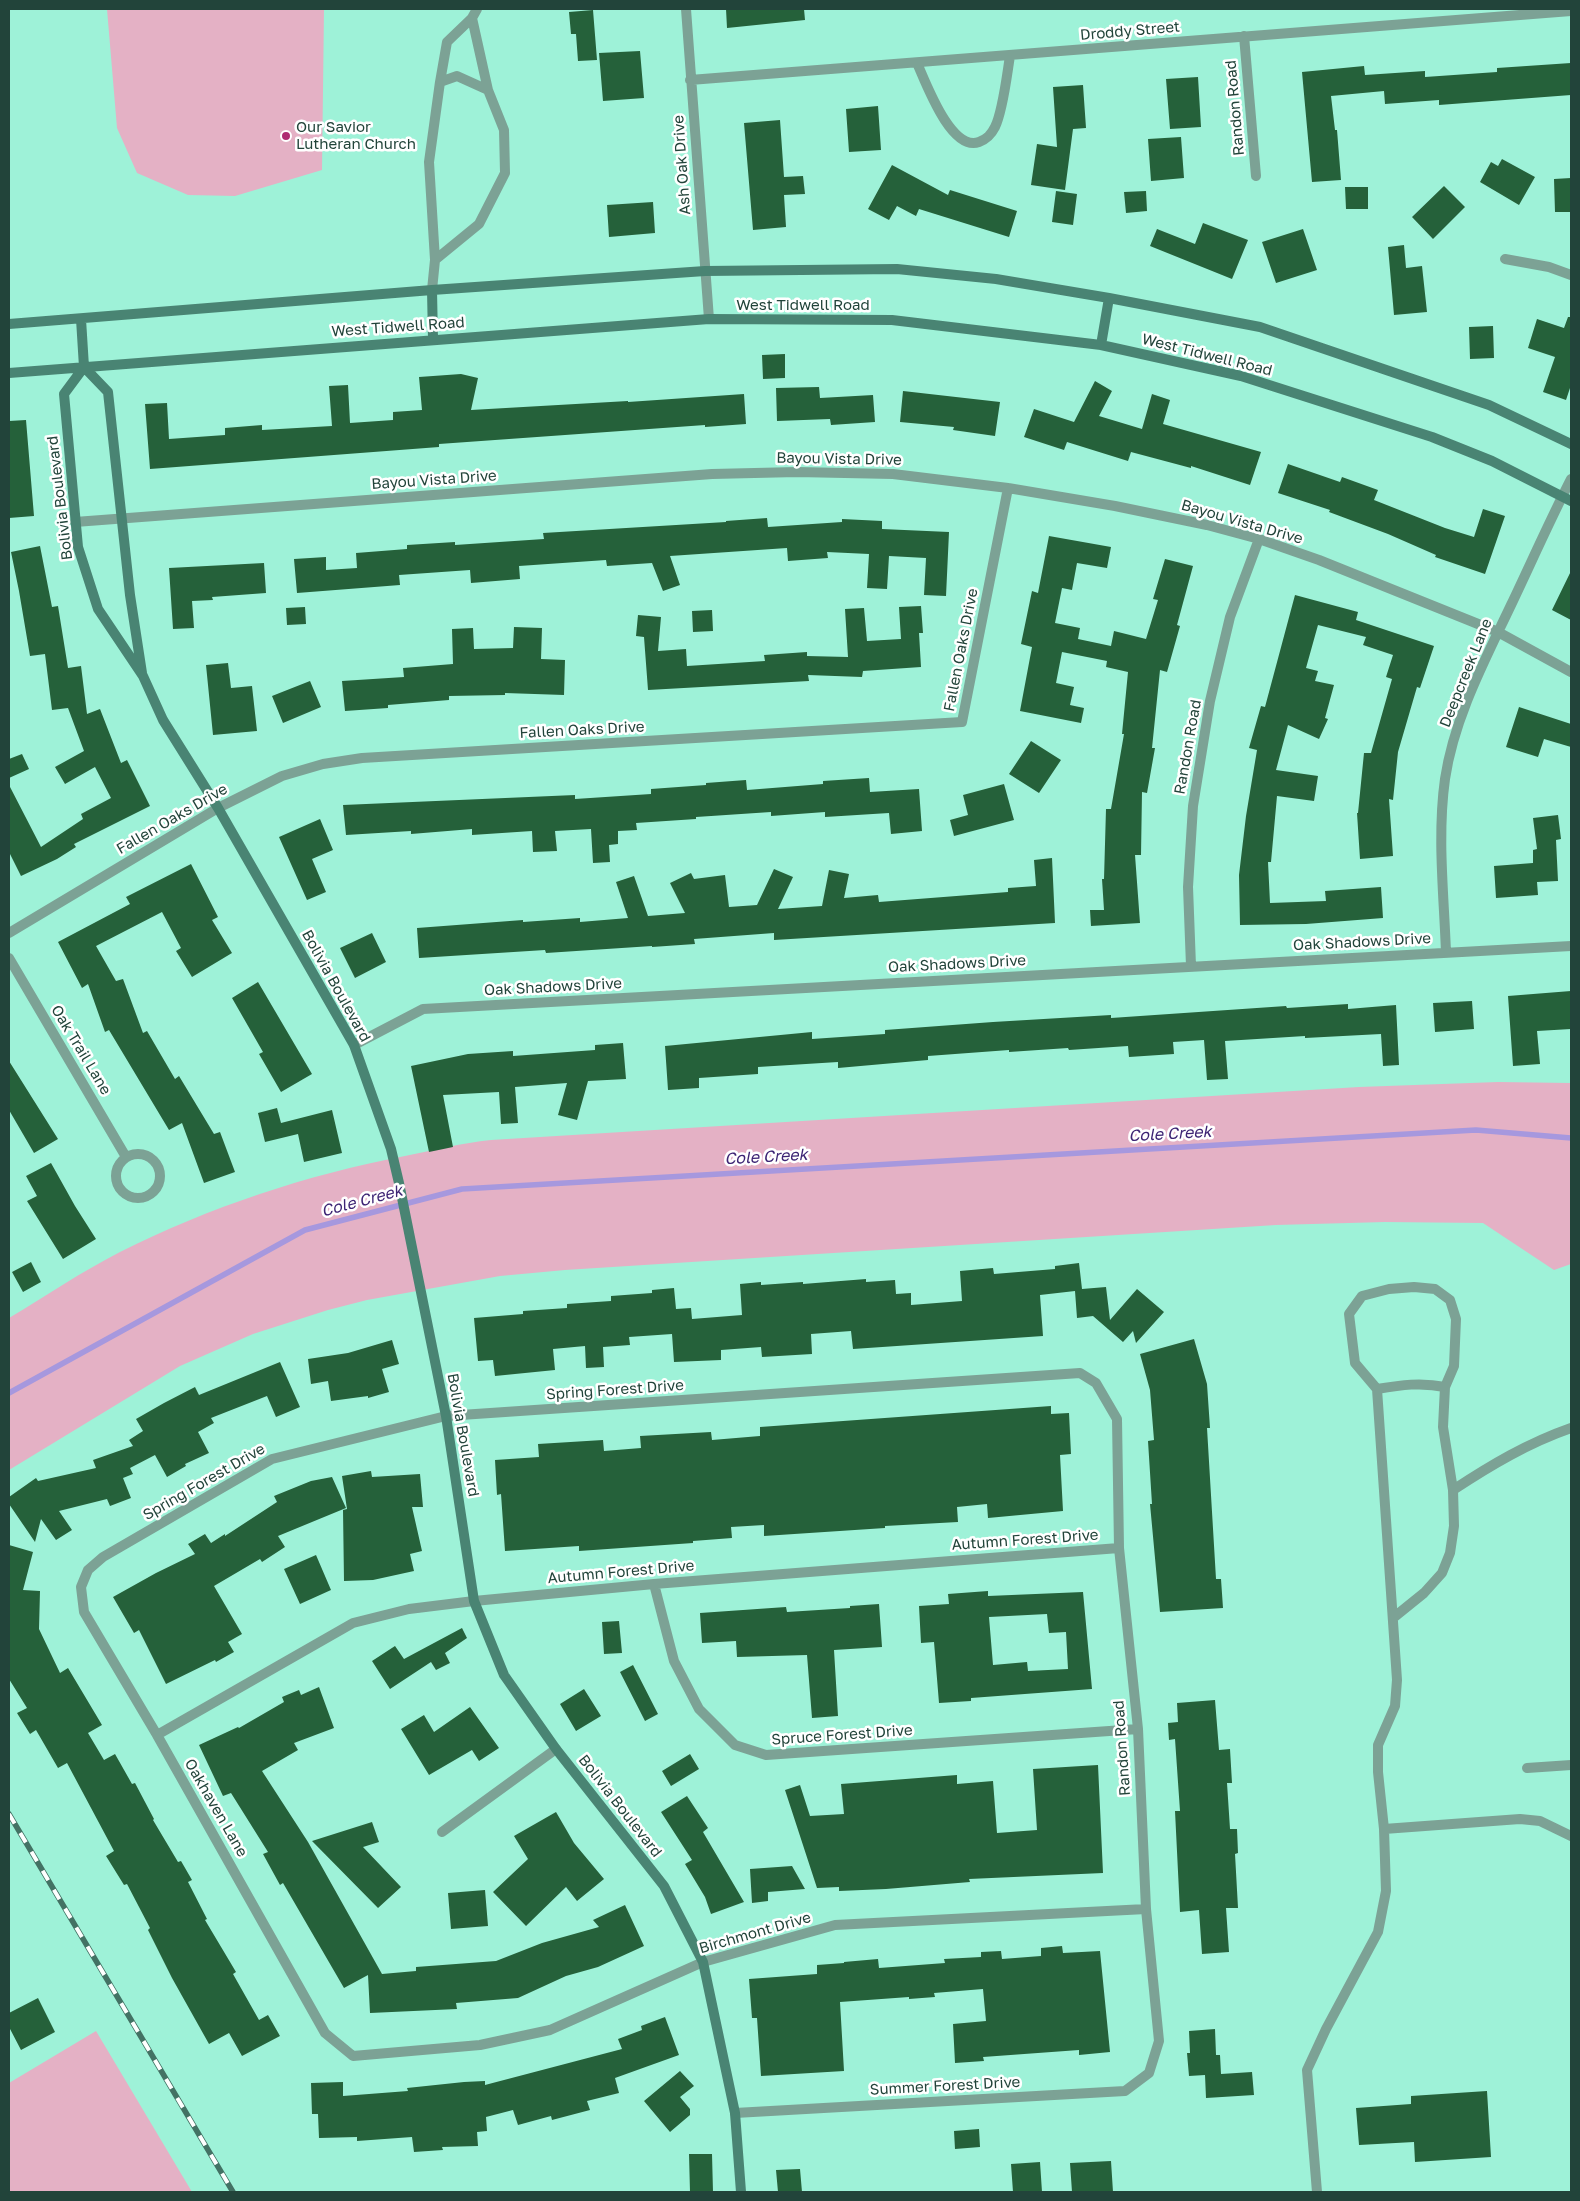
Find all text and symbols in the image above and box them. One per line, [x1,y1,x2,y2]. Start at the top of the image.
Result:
street label: Droddy Street [1079,18,1181,44]
street label: Randon Road [1222,60,1248,156]
street label: Ash Oak Drive [670,115,694,215]
place label: Our Savior Lutheran Church [296,118,416,153]
marker: Our Savior Lutheran Church [280,130,292,142]
street label: West Tidwell Road [736,296,870,314]
street label: West Tidwell Road [331,313,465,341]
street label: West Tidwell Road [1140,330,1274,380]
street label: Bolivia Boulevard [43,435,77,561]
street label: Bayou Vista Drive [776,449,902,469]
street label: Bayou Vista Drive [371,467,497,493]
street label: Bayou Vista Drive [1179,496,1305,548]
street label: Fallen Oaks Drive [940,587,982,713]
street label: Deepcreek Lane [1436,616,1496,730]
street label: Randon Road [1171,698,1205,796]
street label: Fallen Oaks Drive [519,718,645,742]
street label: Fallen Oaks Drive [113,780,231,858]
street label: Bolivia Boulevard [298,927,374,1045]
street label: Oak Shadows Drive [1293,929,1431,955]
street label: Oak Shadows Drive [888,951,1026,977]
street label: Oak Shadows Drive [484,974,622,1000]
street label: Oak Trail Lane [47,1002,115,1098]
water label: Cole Creek [1128,1122,1212,1146]
water label: Cole Creek [724,1145,808,1169]
water label: Cole Creek [319,1181,405,1221]
street label: Bolivia Boulevard [443,1372,483,1498]
street label: Spring Forest Drive [546,1376,684,1404]
street label: Spring Forest Drive [140,1440,268,1524]
street label: Autumn Forest Drive [951,1526,1099,1554]
street label: Autumn Forest Drive [547,1557,695,1587]
street label: Randon Road [1110,1700,1134,1796]
street label: Spruce Forest Drive [771,1721,913,1749]
street label: Bolivia Boulevard [574,1751,666,1861]
street label: Oakhaven Lane [181,1756,251,1860]
street label: Birchmont Drive [697,1908,813,1958]
street label: Summer Forest Drive [869,2073,1021,2099]

